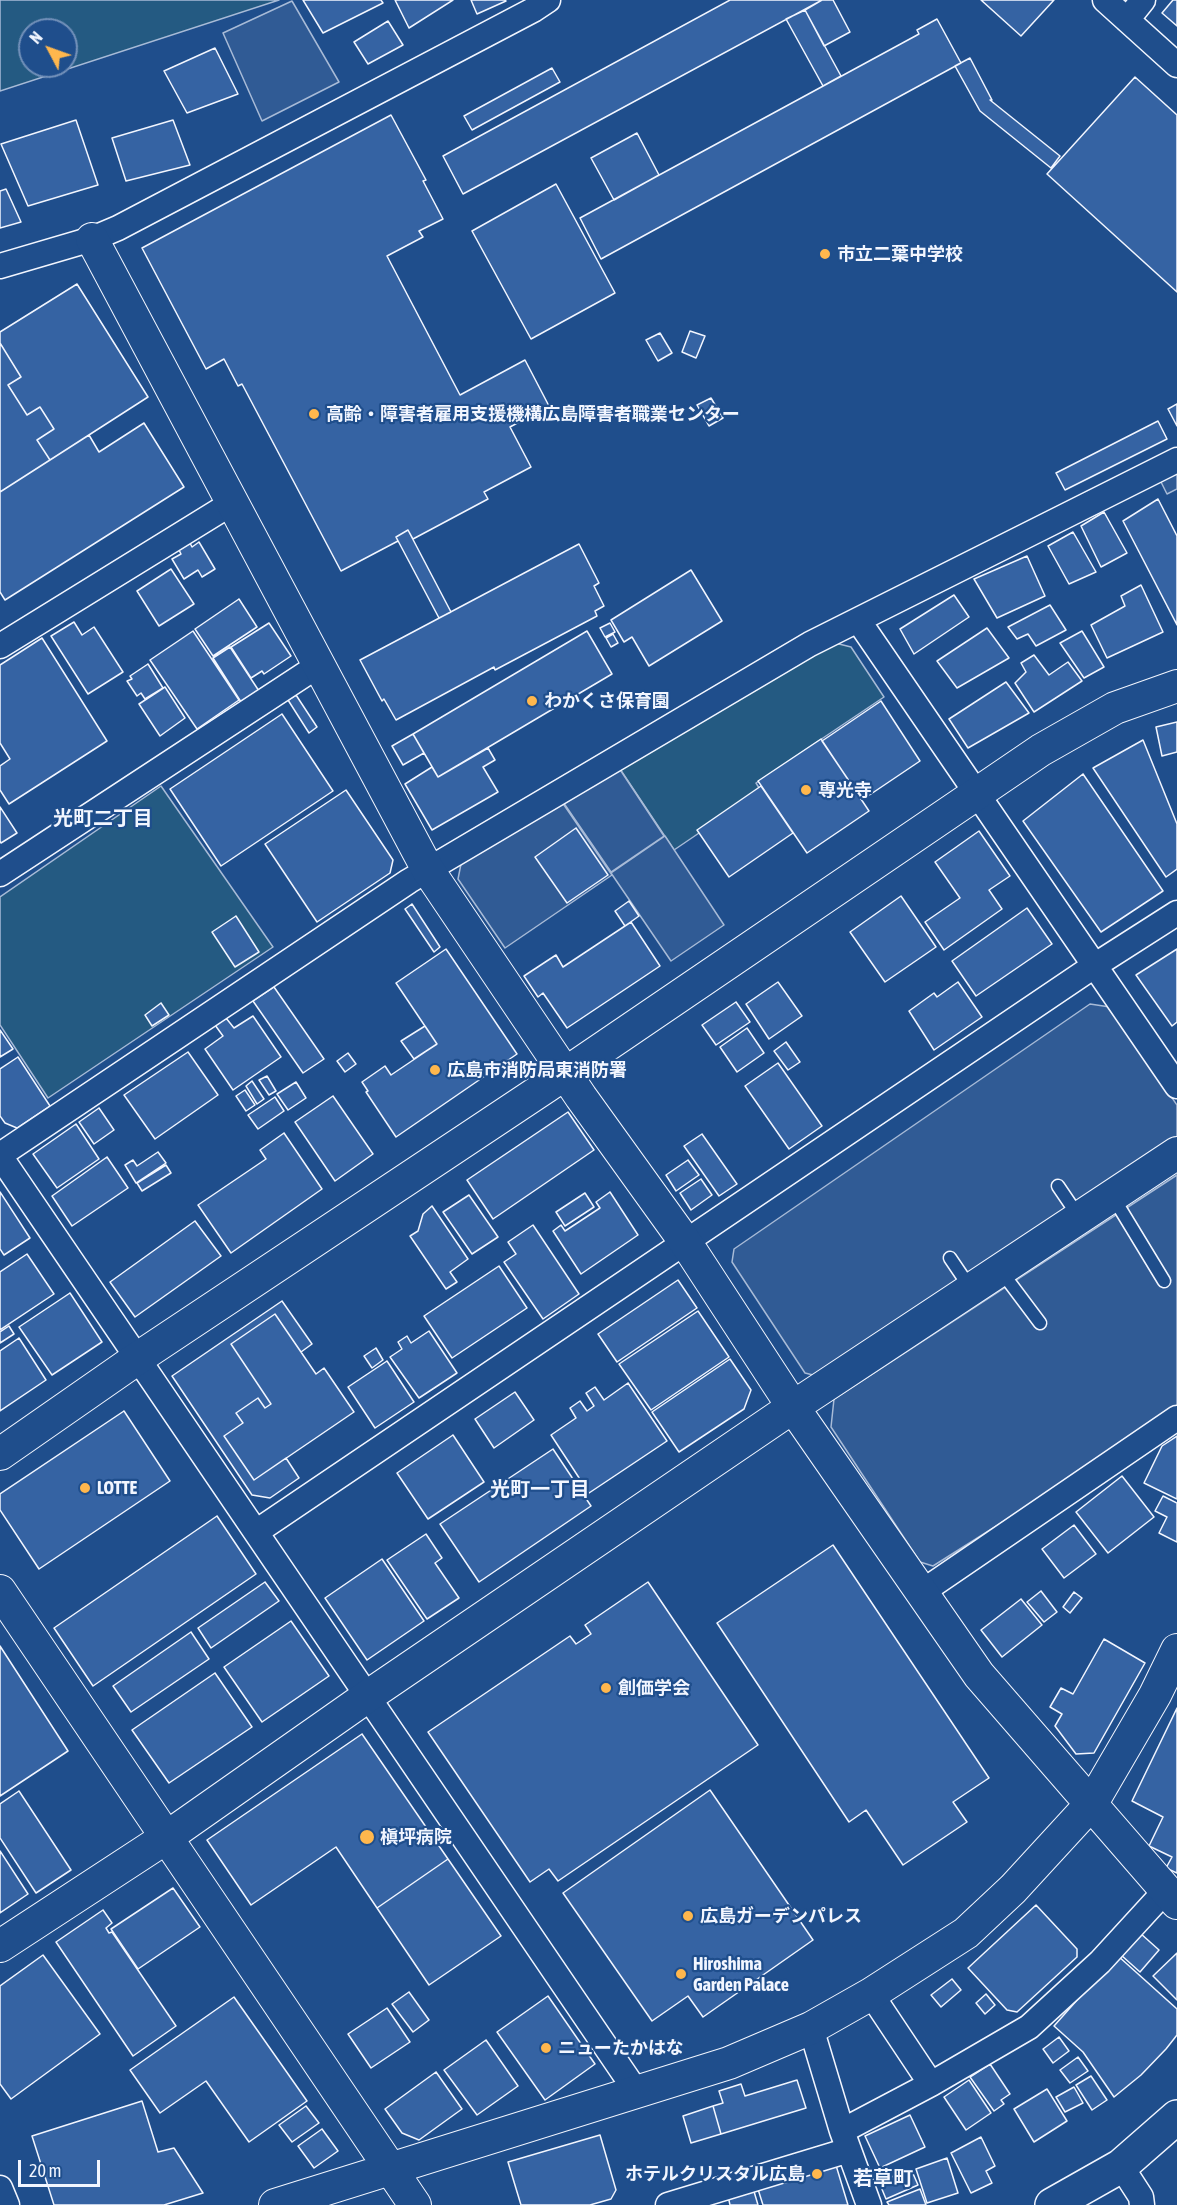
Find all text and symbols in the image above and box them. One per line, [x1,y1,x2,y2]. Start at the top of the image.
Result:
north arrow [18,18,78,78]
text: N [26,28,46,47]
place label: 市立二葉中学校 [837,243,963,265]
marker: 市立二葉中学校 [818,247,832,261]
place label: 高齢・障害者雇用支援機構広島障害者職業センター [326,403,740,425]
marker: 高齢・障害者雇用支援機構広島障害者職業センター [307,407,321,421]
place label: わかくさ保育園 [544,690,670,712]
marker: わかくさ保育園 [525,694,539,708]
place label: 専光寺 [818,779,872,801]
marker: 専光寺 [799,783,813,797]
district label: 光町二丁目 [53,807,153,831]
place label: 広島市消防局東消防署 [447,1059,627,1081]
marker: 広島市消防局東消防署 [428,1063,442,1077]
place label: LOTTE [97,1477,137,1499]
district label: 光町一丁目 [490,1478,590,1502]
marker: LOTTE [78,1481,92,1495]
place label: 創価学会 [618,1677,690,1699]
marker: 創価学会 [599,1681,613,1695]
place label: 槇坪病院 [380,1826,452,1848]
marker: 槇坪病院 [358,1828,376,1846]
place label: 広島ガーデンパレス [700,1905,862,1927]
marker: 広島ガーデンパレス [681,1909,695,1923]
place label: Hiroshima Garden Palace [693,1953,789,1996]
marker: Hiroshima Garden Palace [674,1967,688,1981]
place label: ニューたかはな [558,2037,684,2059]
marker: ニューたかはな [539,2041,553,2055]
scale bar [21,2148,104,2186]
text: 20 m [29,2160,61,2181]
place label: ホテルクリスタル広島 [625,2163,805,2185]
marker: ホテルクリスタル広島 [810,2167,824,2181]
district label: 若草町 [853,2167,913,2191]

